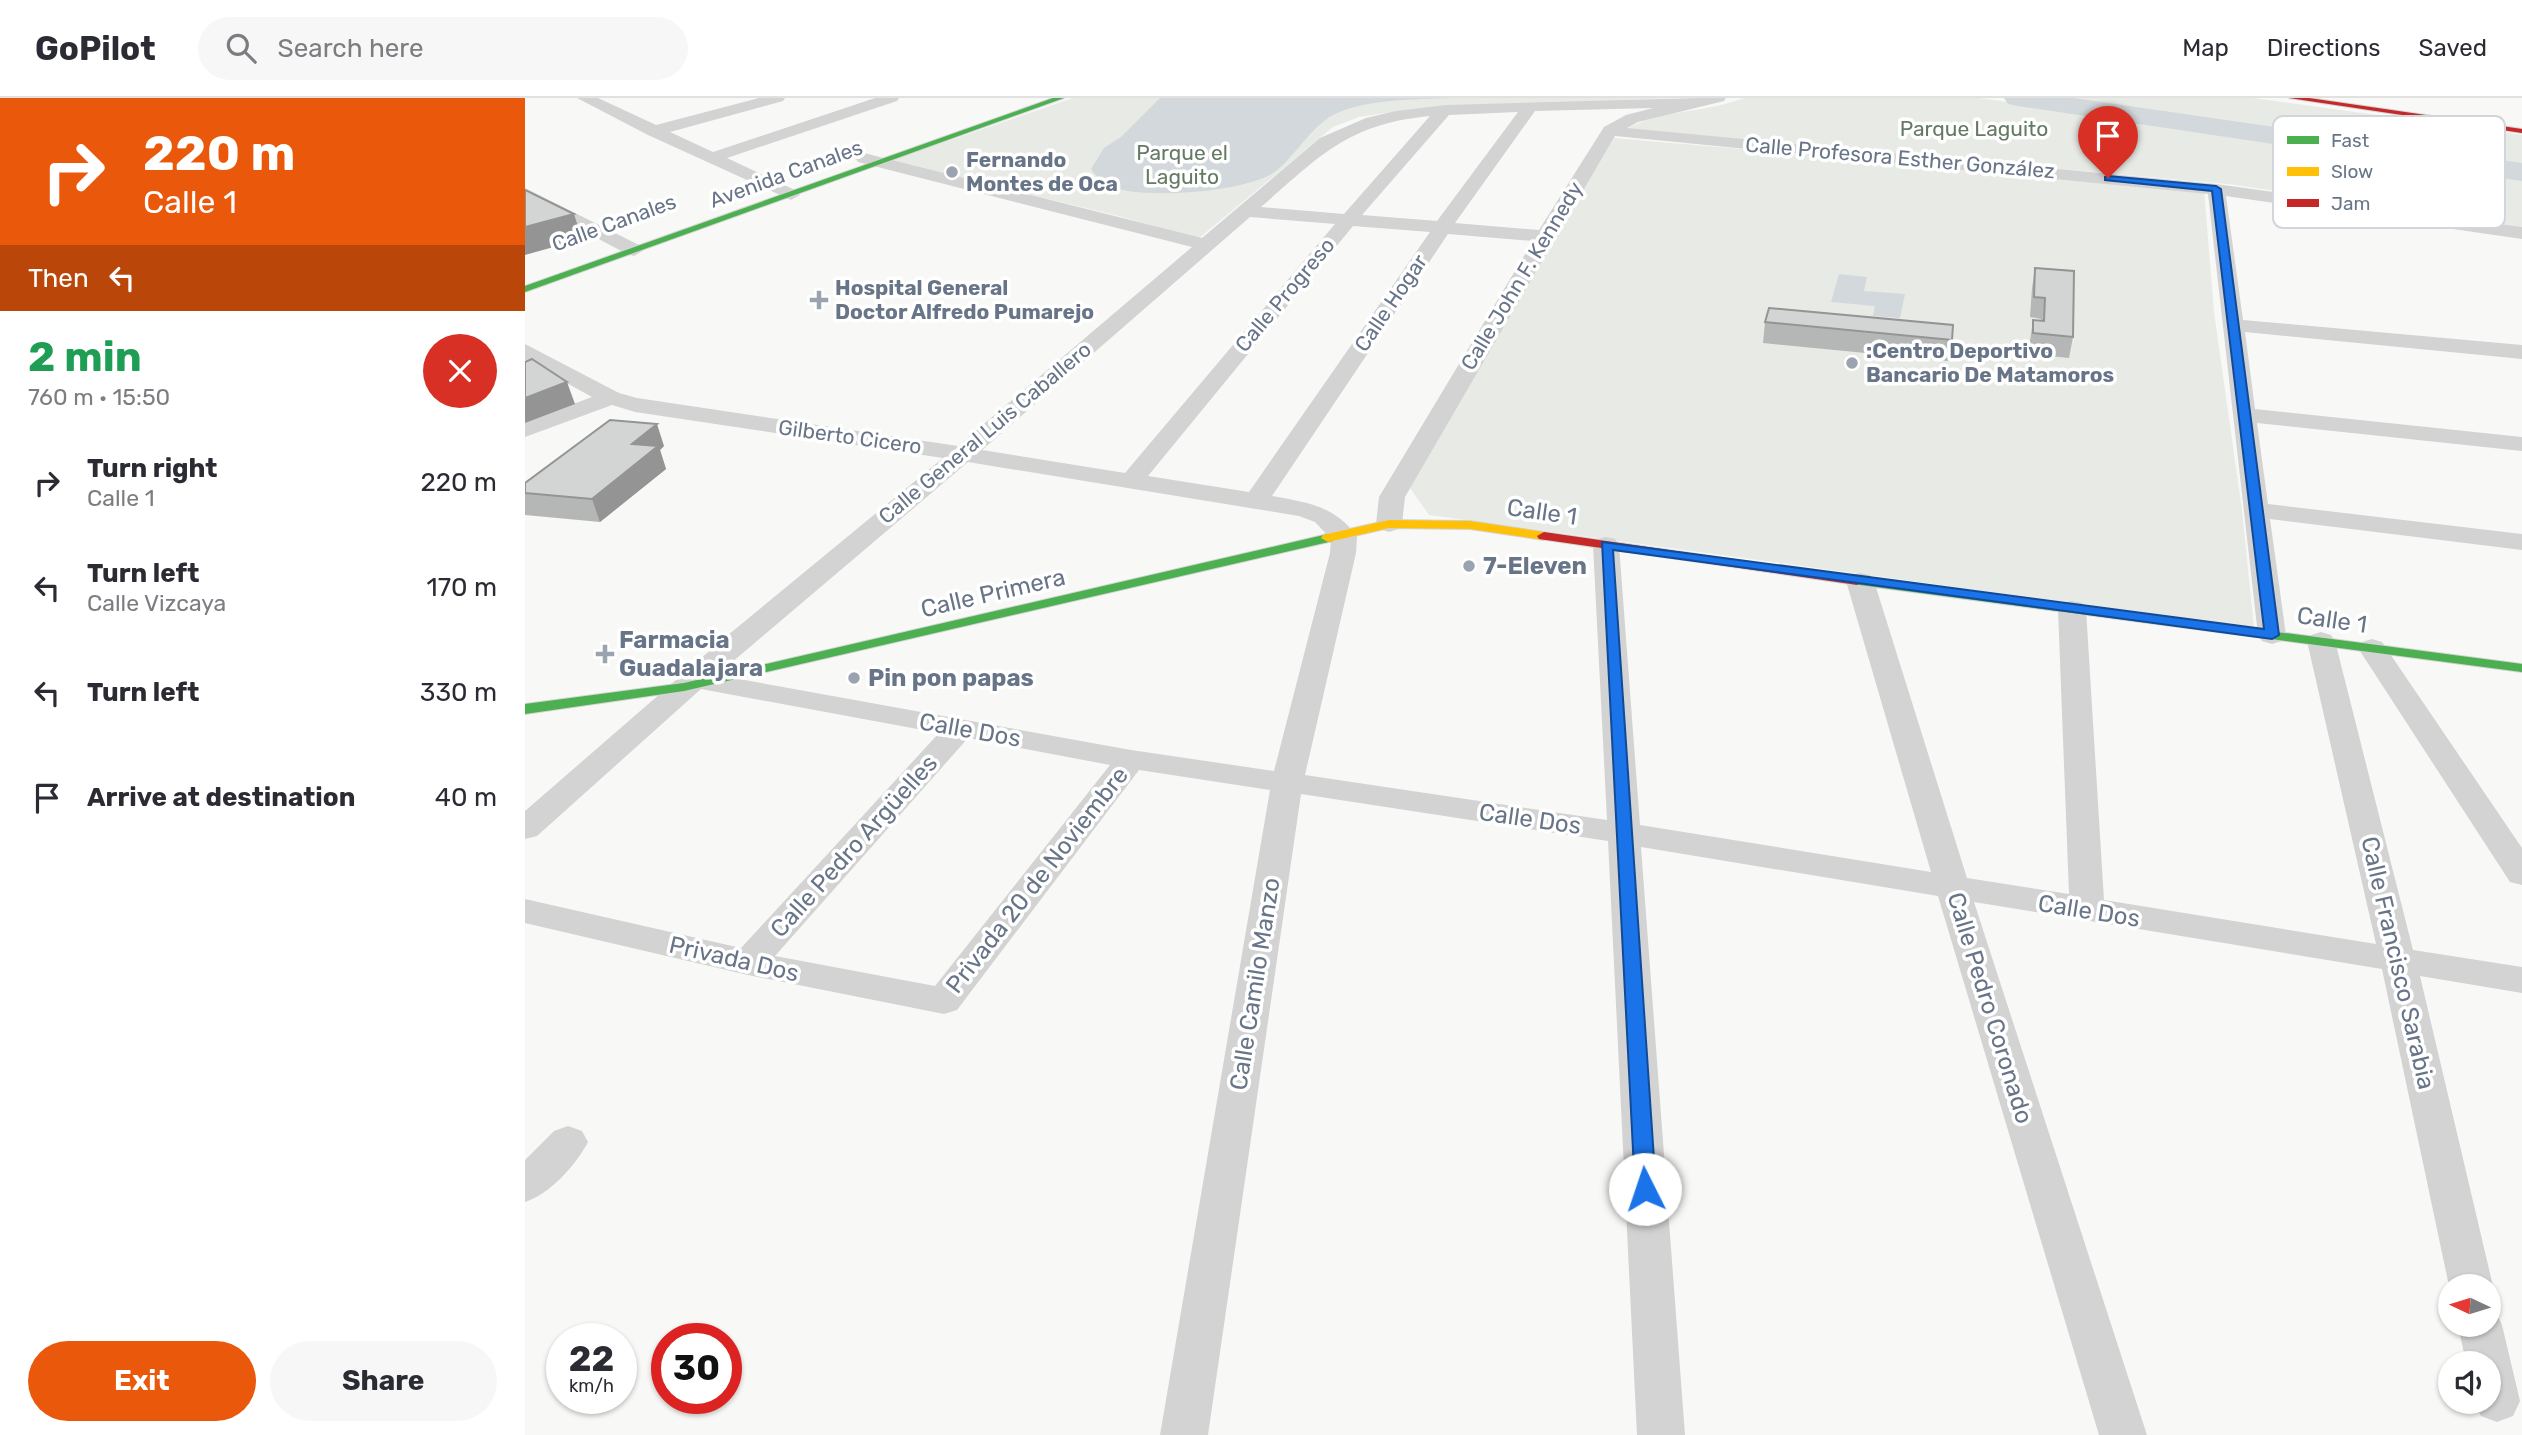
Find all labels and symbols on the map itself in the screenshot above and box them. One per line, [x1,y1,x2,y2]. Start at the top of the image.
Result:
pin [2078,106,2138,178]
park label: Parque Laguito [1900,116,2048,141]
legend [2273,116,2505,228]
text: Fast [2331,129,2370,152]
street label: Calle Profesora Esther González [1744,132,2056,183]
street label: Avenida Canales [706,134,866,213]
park label: Parque el Laguito [1136,140,1228,189]
place label: Fernando Montes de Oca [966,147,1118,196]
text: Slow [2331,160,2373,183]
marker: Fernando Montes de Oca [944,164,960,180]
street label: Calle John F. Kennedy [1455,177,1588,374]
street label: Calle Canales [548,189,679,257]
text: Jam [2331,192,2370,215]
street label: Calle Progreso [1230,233,1339,357]
street label: Calle Hogar [1349,249,1432,356]
place label: Hospital General Doctor Alfredo Pumarejo [835,275,1094,324]
marker: Hospital General Doctor Alfredo Pumarejo [809,290,829,310]
street label: Calle General Luis Caballero [873,336,1096,529]
place label: :Centro Deportivo Bancario De Matamoros [1866,338,2114,387]
marker: :Centro Deportivo Bancario De Matamoros [1844,355,1860,371]
street label: Gilberto Cicero [777,414,923,459]
street label: Calle 1 [1505,493,1579,531]
place label: 7-Eleven [1483,552,1587,580]
marker: 7-Eleven [1461,558,1477,574]
street label: Calle Primera [918,563,1068,623]
street label: Calle 1 [2295,601,2369,639]
place label: Farmacia Guadalajara [619,626,763,682]
marker: Farmacia Guadalajara [597,646,613,662]
place label: Pin pon papas [868,664,1034,692]
marker: Pin pon papas [846,670,862,686]
street label: Calle Dos [917,707,1023,753]
street label: Calle Pedro Argüelles [765,749,943,943]
street label: Privada 20 de Noviembre [940,761,1134,999]
street label: Calle Dos [1477,798,1583,840]
street label: Calle Francisco Sarabia [2355,834,2441,1092]
street label: Calle Camilo Manzo [1224,876,1286,1092]
street label: Calle Pedro Coronado [1942,889,2038,1127]
street label: Calle Dos [2036,889,2142,933]
street label: Privada Dos [666,930,802,988]
position arrow [1608,1152,1682,1226]
north arrow [2438,1274,2501,1337]
speed limit sign: 30 [651,1323,742,1414]

